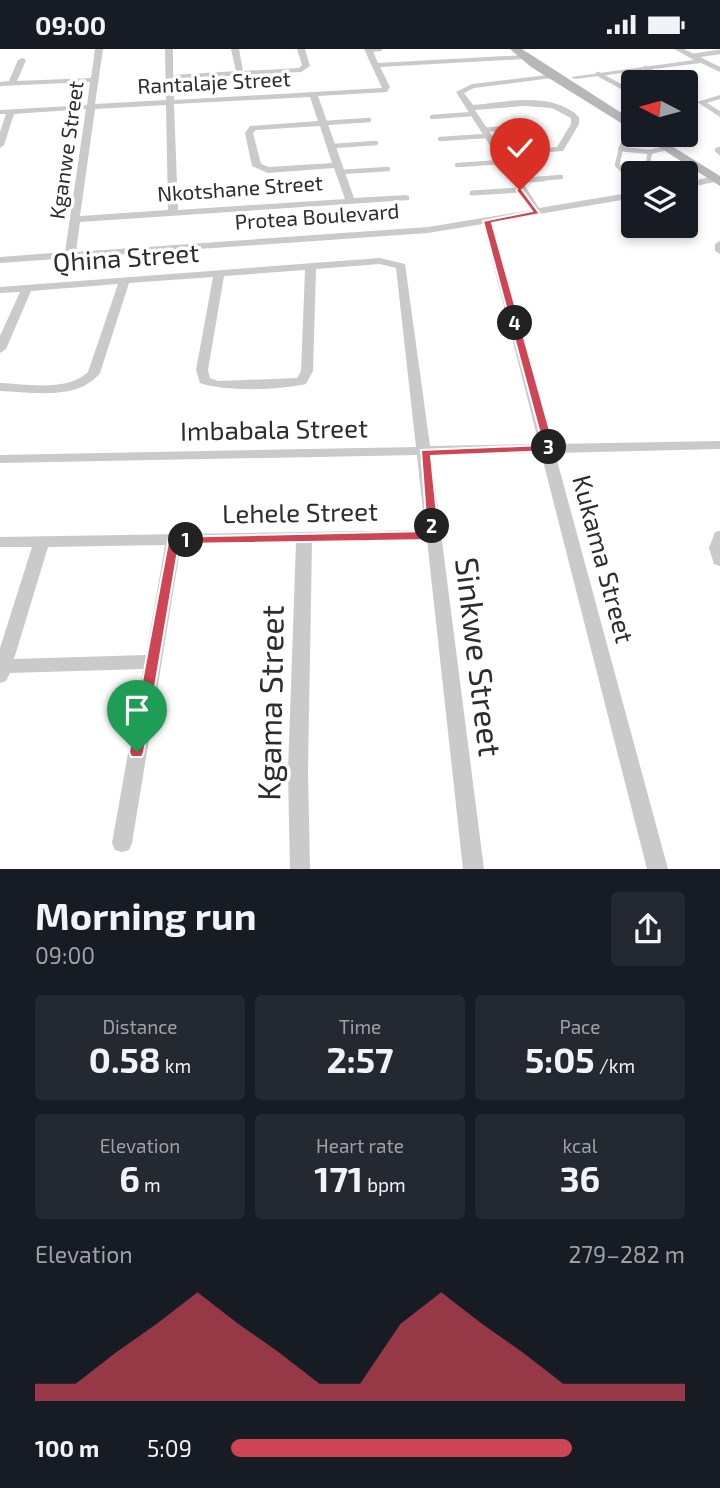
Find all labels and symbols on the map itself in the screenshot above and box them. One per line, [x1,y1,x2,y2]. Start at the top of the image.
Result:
street label: Rantalaje Street [137,65,291,99]
north arrow [621,70,698,147]
street label: Kganwe Street [43,79,88,221]
pin [490,118,550,190]
street label: Nkotshane Street [156,169,324,206]
street label: Protea Boulevard [234,197,400,234]
street label: Qhina Street [52,236,200,277]
pin: 4 [498,305,532,341]
street label: Imbabala Street [180,411,368,446]
pin: 3 [532,429,566,465]
street label: Kukama Street [567,471,642,646]
street label: Lehele Street [222,495,378,528]
pin: 2 [414,509,450,543]
pin: 1 [168,523,204,557]
street label: Sinkwe Street [449,555,511,758]
street label: Kgama Street [248,605,290,801]
pin [107,680,167,752]

